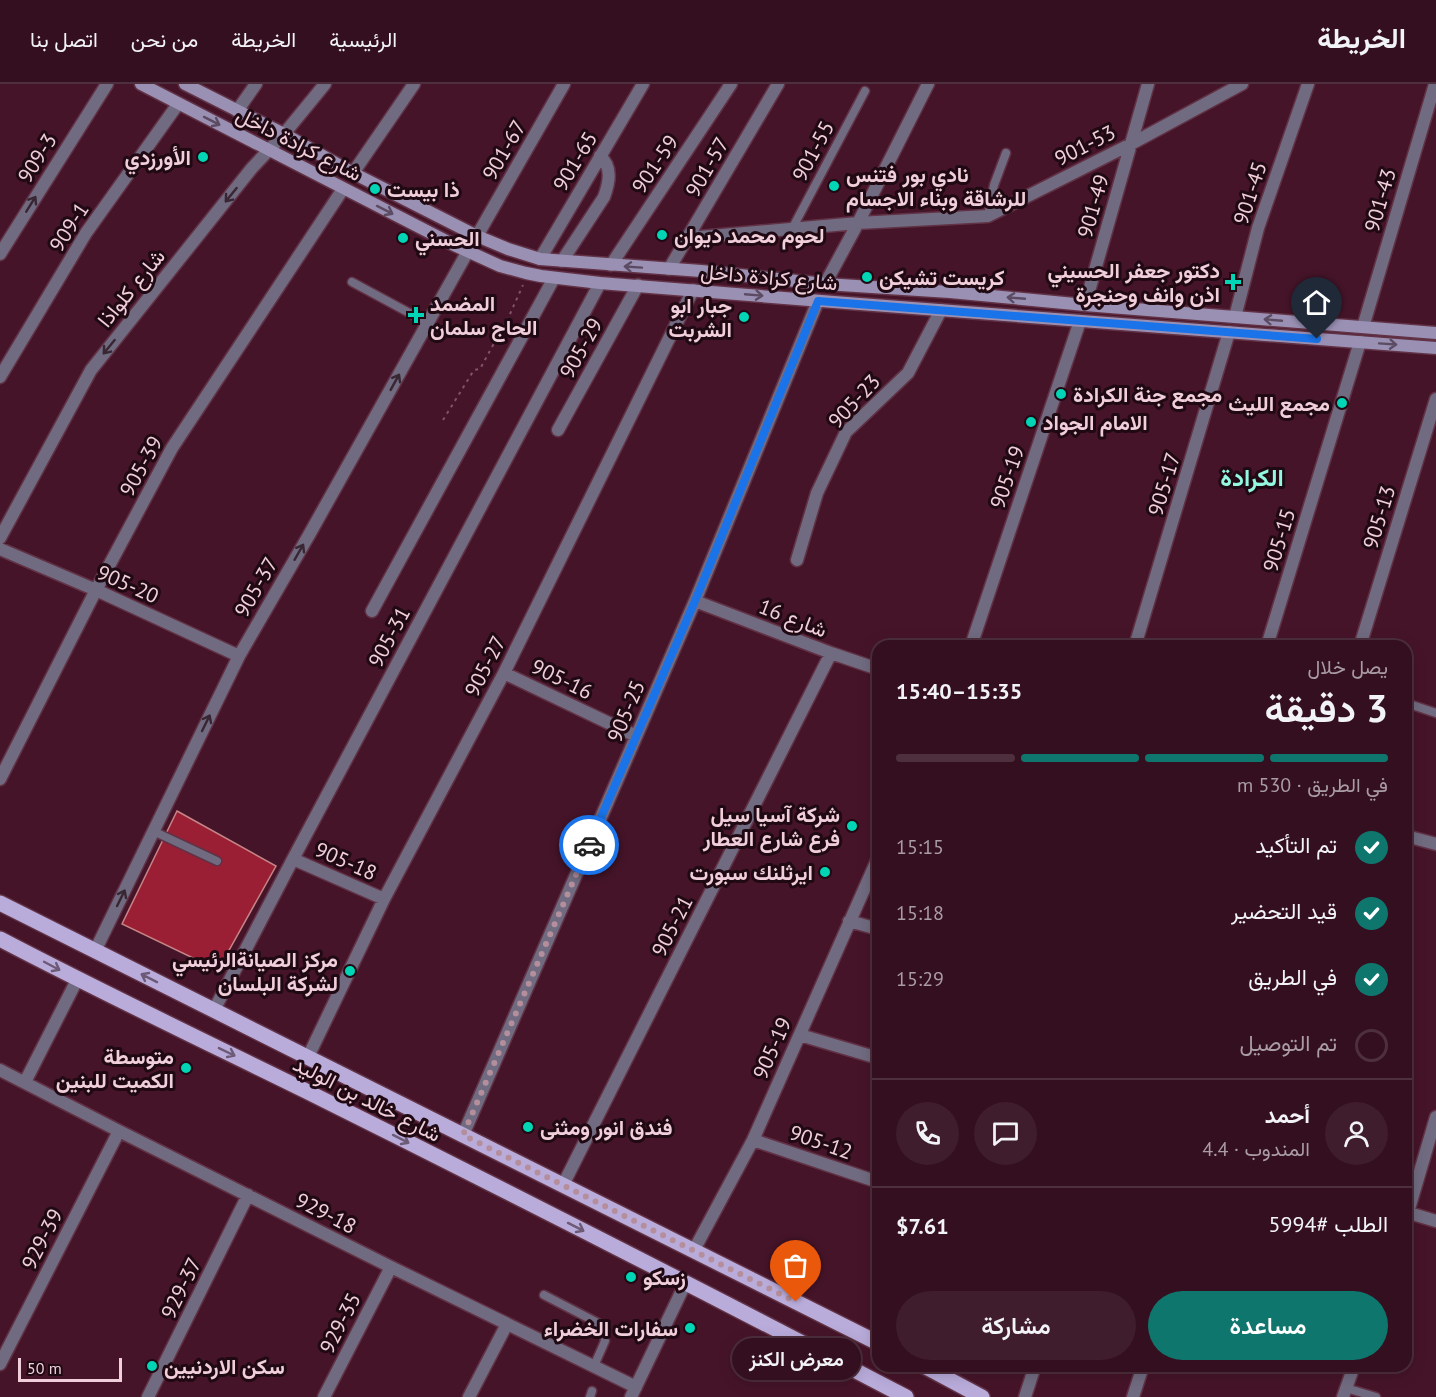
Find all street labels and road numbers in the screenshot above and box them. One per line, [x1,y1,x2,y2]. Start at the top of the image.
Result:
street label: شارع كرادة داخل [231,101,366,188]
street label: 901-67 [476,115,532,185]
street label: 901-55 [786,116,840,186]
street label: 901-53 [1050,118,1120,172]
street label: 901-65 [547,126,603,196]
street label: 909-3 [11,128,63,188]
street label: 901-59 [626,130,684,198]
street label: 901-57 [679,132,735,202]
street label: 901-45 [1227,158,1273,228]
street label: 901-43 [1358,165,1402,235]
street label: 901-49 [1071,171,1115,241]
street label: 909-1 [43,197,95,257]
street label: شارع كلواذا [91,243,172,333]
street label: شارع كرادة داخل [699,258,839,297]
street label: 905-29 [553,313,609,383]
street label: 905-23 [822,368,886,434]
street label: 905-39 [113,431,169,501]
street label: 905-19 [984,442,1030,512]
street label: 905-17 [1142,449,1186,519]
street label: 905-13 [1357,482,1401,552]
street label: 905-15 [1257,505,1301,575]
street label: 905-37 [228,552,284,622]
street label: 905-20 [93,558,163,610]
street label: شارع 16 [755,593,831,644]
street label: 905-31 [362,602,416,672]
street label: 905-27 [458,631,512,701]
street label: 905-16 [527,653,597,705]
street label: 905-25 [601,676,651,746]
street label: 905-18 [311,835,381,887]
street label: 905-21 [645,891,699,961]
street label: 905-19 [746,1013,798,1083]
street label: شارع خالد بن الوليد [288,1050,445,1149]
street label: 905-12 [786,1119,856,1165]
street label: 929-18 [291,1186,361,1240]
street label: 929-39 [15,1204,69,1274]
street label: 929-37 [155,1253,207,1323]
street label: 929-35 [313,1288,367,1358]

